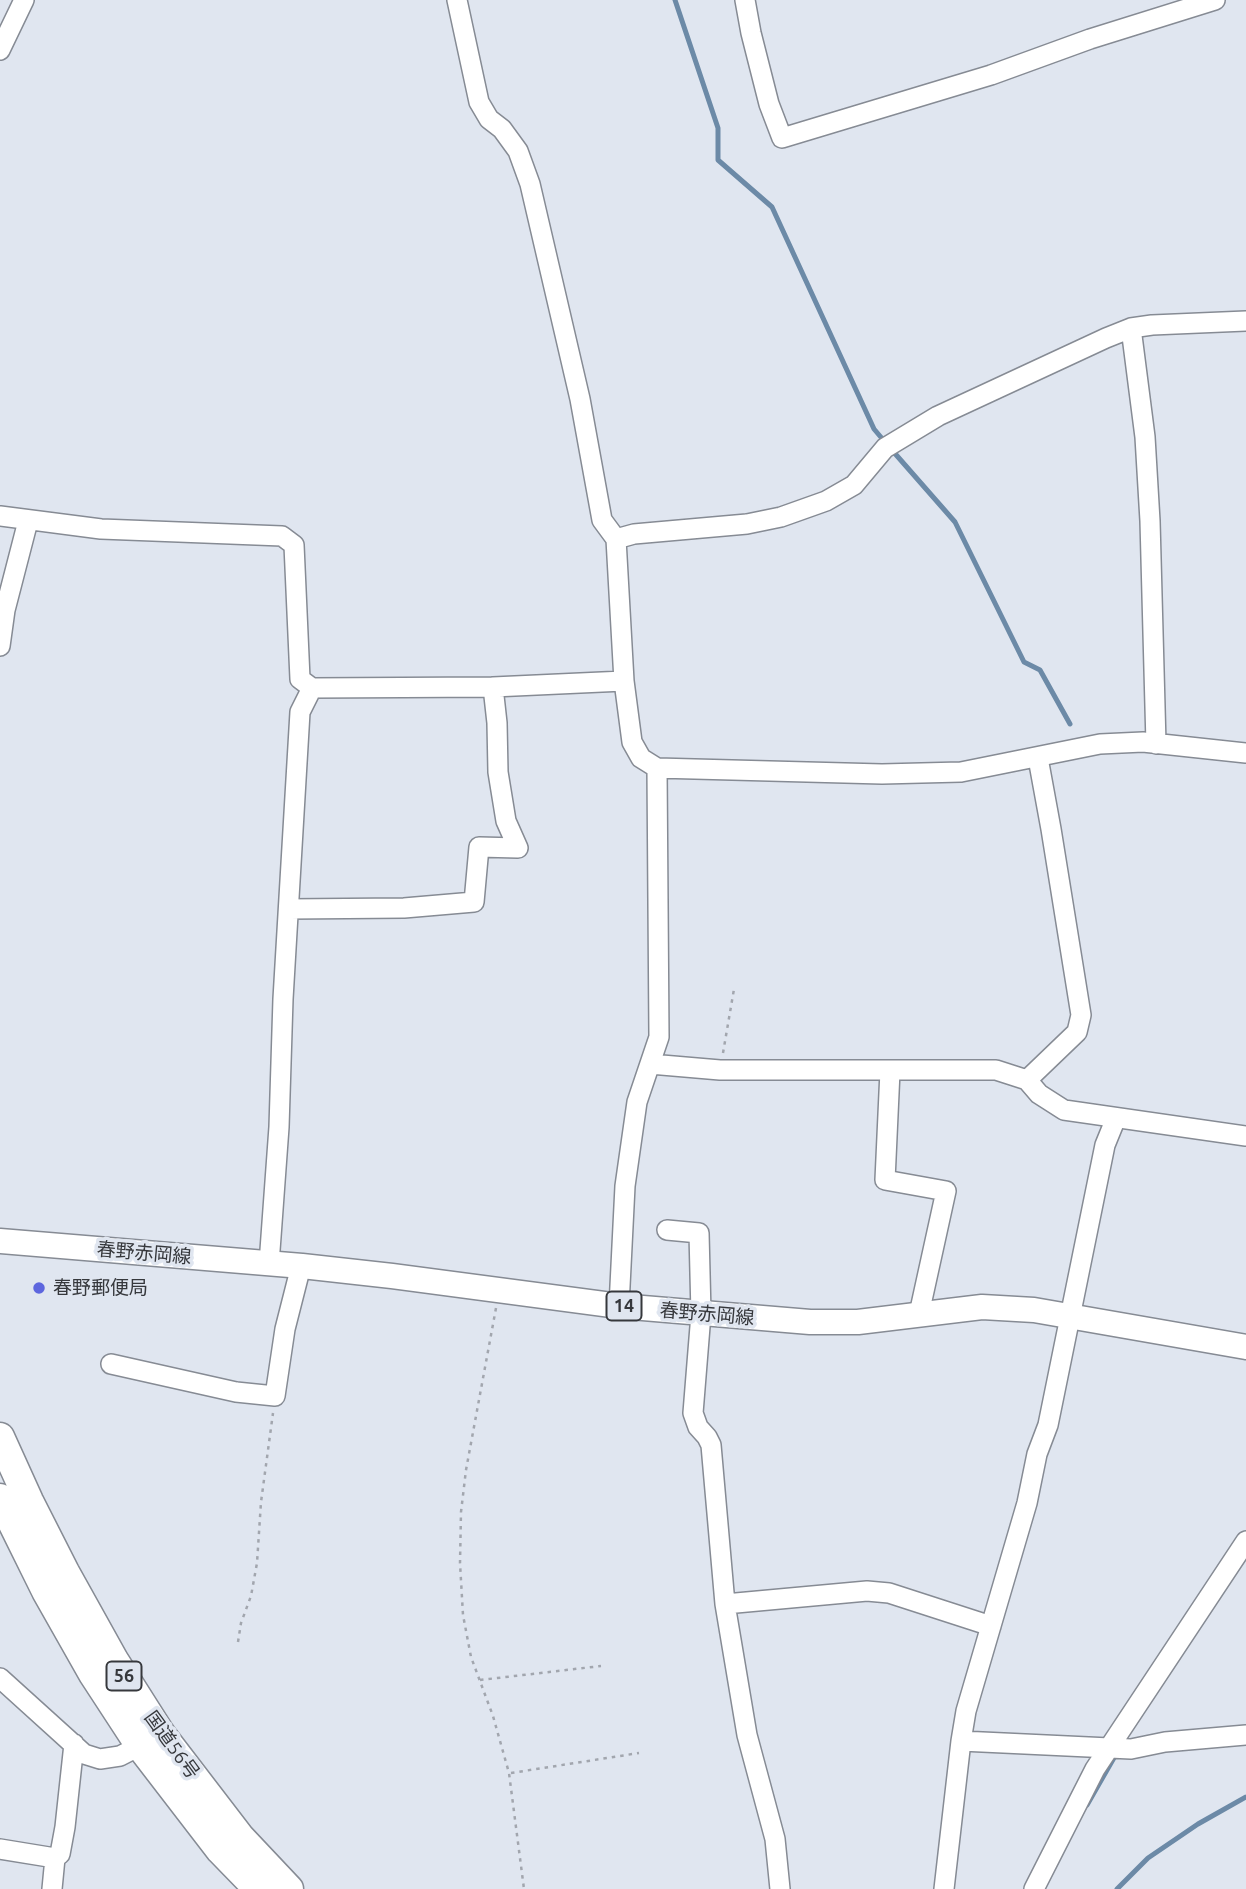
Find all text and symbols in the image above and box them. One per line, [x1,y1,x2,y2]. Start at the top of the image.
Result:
street label: 春野赤岡線 [96,1238,192,1268]
place label: 春野郵便局 [53,1277,148,1299]
marker: 春野郵便局 [31,1280,47,1296]
road number: 14 [606,1292,642,1321]
street label: 春野赤岡線 [659,1299,755,1329]
road number: 56 [106,1661,142,1690]
street label: 国道56号 [140,1707,204,1783]

